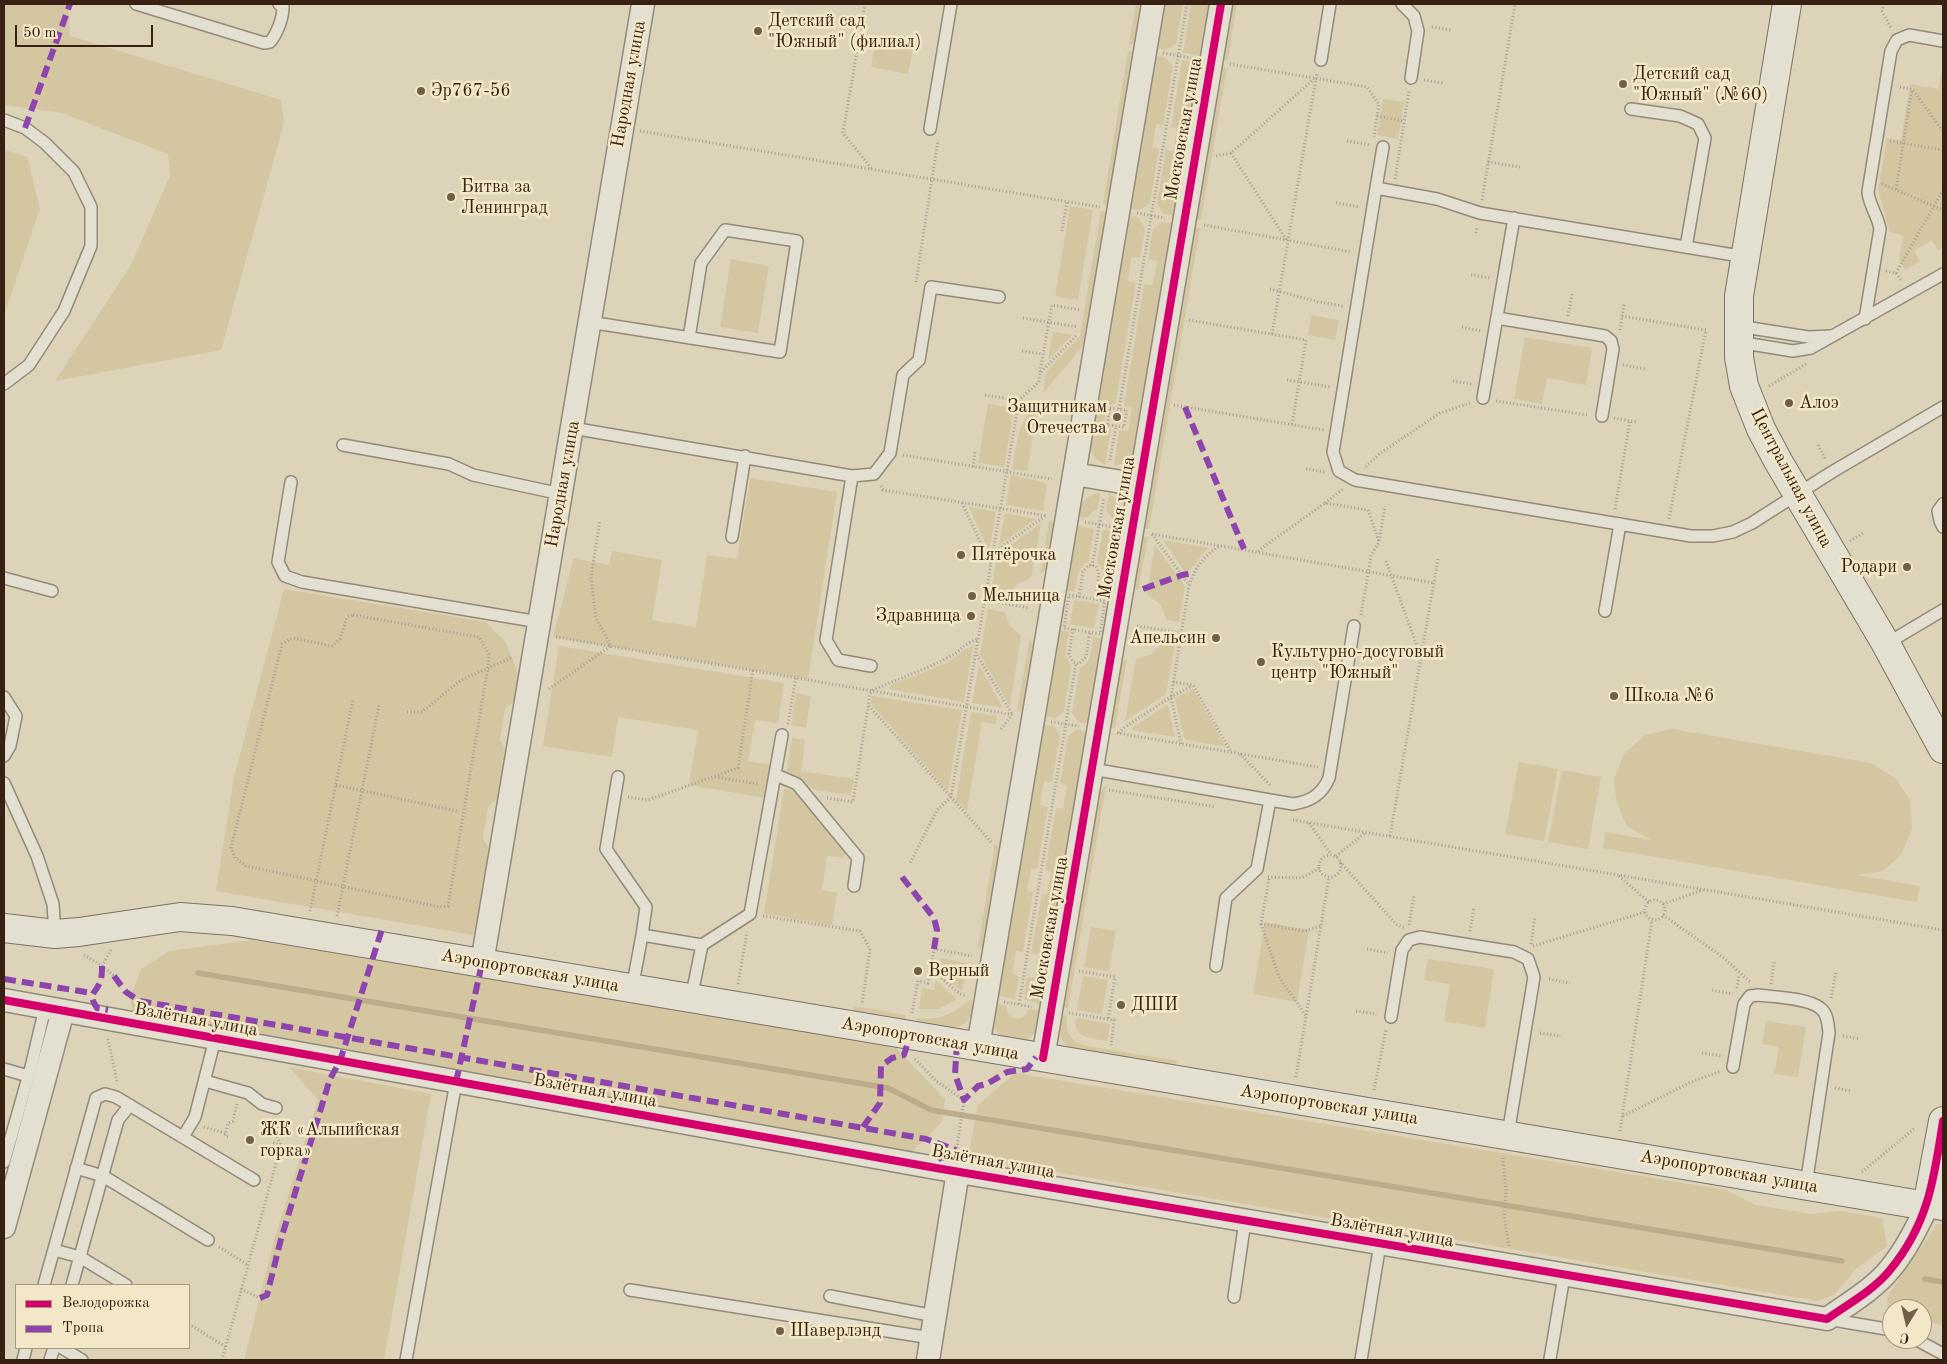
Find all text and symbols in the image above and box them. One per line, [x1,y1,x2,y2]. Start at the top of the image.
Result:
place label: Детский сад "Южный" (филиал) [768,10,921,52]
scale bar [18,15,155,47]
street label: Народная улица [607,19,651,149]
marker: Детский сад "Южный" (филиал) [752,25,764,37]
text: 50 m [23,26,57,41]
street label: Московская улица [1161,56,1207,202]
place label: Детский сад "Южный" (№60) [1633,63,1768,106]
marker: Детский сад "Южный" (№60) [1617,78,1629,90]
place label: Эр767-56 [431,80,511,102]
marker: Эр767-56 [415,85,427,97]
place label: Битва за Ленинград [461,176,548,218]
marker: Битва за Ленинград [445,191,457,203]
place label: Алоэ [1799,392,1839,414]
place label: Защитникам Отечества [1007,396,1107,438]
marker: Алоэ [1783,397,1795,409]
street label: Центральная улица [1745,405,1837,551]
marker: Защитникам Отечества [1111,411,1123,423]
street label: Народная улица [541,419,585,549]
street label: Московская улица [1094,455,1140,601]
place label: Пятёрочка [971,544,1056,566]
marker: Пятёрочка [955,549,967,561]
place label: Родари [1841,556,1897,578]
marker: Родари [1901,561,1913,573]
place label: Мельница [982,585,1060,607]
marker: Мельница [966,590,978,602]
place label: Здравница [876,605,961,627]
marker: Здравница [965,610,977,622]
place label: Апельсин [1129,627,1206,649]
marker: Апельсин [1210,632,1222,644]
place label: Культурно-досуговый центр "Южный" [1271,641,1444,684]
marker: Культурно-досуговый центр "Южный" [1255,656,1267,668]
place label: Школа №6 [1624,685,1714,707]
marker: Школа №6 [1608,690,1620,702]
street label: Московская улица [1027,855,1073,1001]
street label: Аэропортовская улица [439,945,621,997]
place label: Верный [928,960,989,982]
marker: Верный [912,965,924,977]
place label: ДШИ [1131,994,1178,1016]
street label: Взлётная улица [132,998,260,1042]
marker: ДШИ [1115,999,1127,1011]
street label: Аэропортовская улица [839,1013,1021,1065]
street label: Взлётная улица [531,1069,659,1113]
street label: Аэропортовская улица [1238,1080,1420,1130]
place label: ЖК «Альпийская горка» [260,1119,400,1162]
marker: ЖК «Альпийская горка» [244,1134,256,1146]
street label: Взлётная улица [929,1140,1057,1184]
street label: Аэропортовская улица [1638,1146,1820,1198]
street label: Взлётная улица [1328,1209,1456,1253]
legend [15,1284,190,1349]
text: Велодорожка [62,1296,150,1311]
north arrow [1882,1299,1932,1349]
place label: Шаверлэнд [790,1320,881,1342]
text: Тропа [62,1321,104,1336]
marker: Шаверлэнд [774,1325,786,1337]
text: С [1899,1330,1910,1345]

